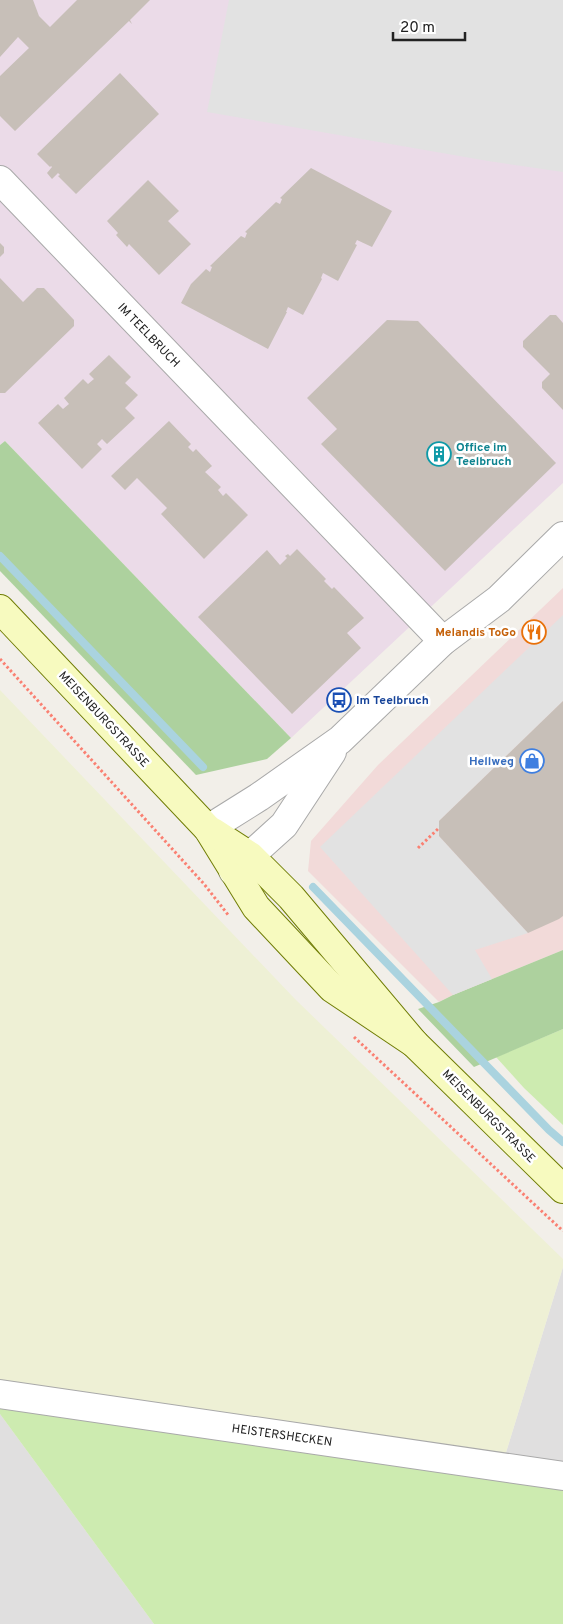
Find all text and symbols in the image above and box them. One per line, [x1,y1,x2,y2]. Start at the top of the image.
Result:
scale bar [393,10,466,42]
text: 20 m [400,19,435,38]
street label: IM TEELBRUCH [114,300,183,371]
place label: Office im Teelbruch [456,440,512,470]
building icon: Office im Teelbruch [426,441,452,467]
restaurant icon: Melandis ToGo [521,619,547,645]
place label: Melandis ToGo [435,625,516,641]
street label: MEISENBURGSTRASSE [54,668,152,771]
bus stop icon: Im Teelbruch [326,687,352,713]
place label: Im Teelbruch [356,693,429,709]
shop icon: Hellweg [519,748,545,774]
place label: Hellweg [469,754,514,770]
street label: MEISENBURGSTRASSE [438,1067,538,1167]
street label: HEISTERSHECKEN [231,1421,333,1451]

